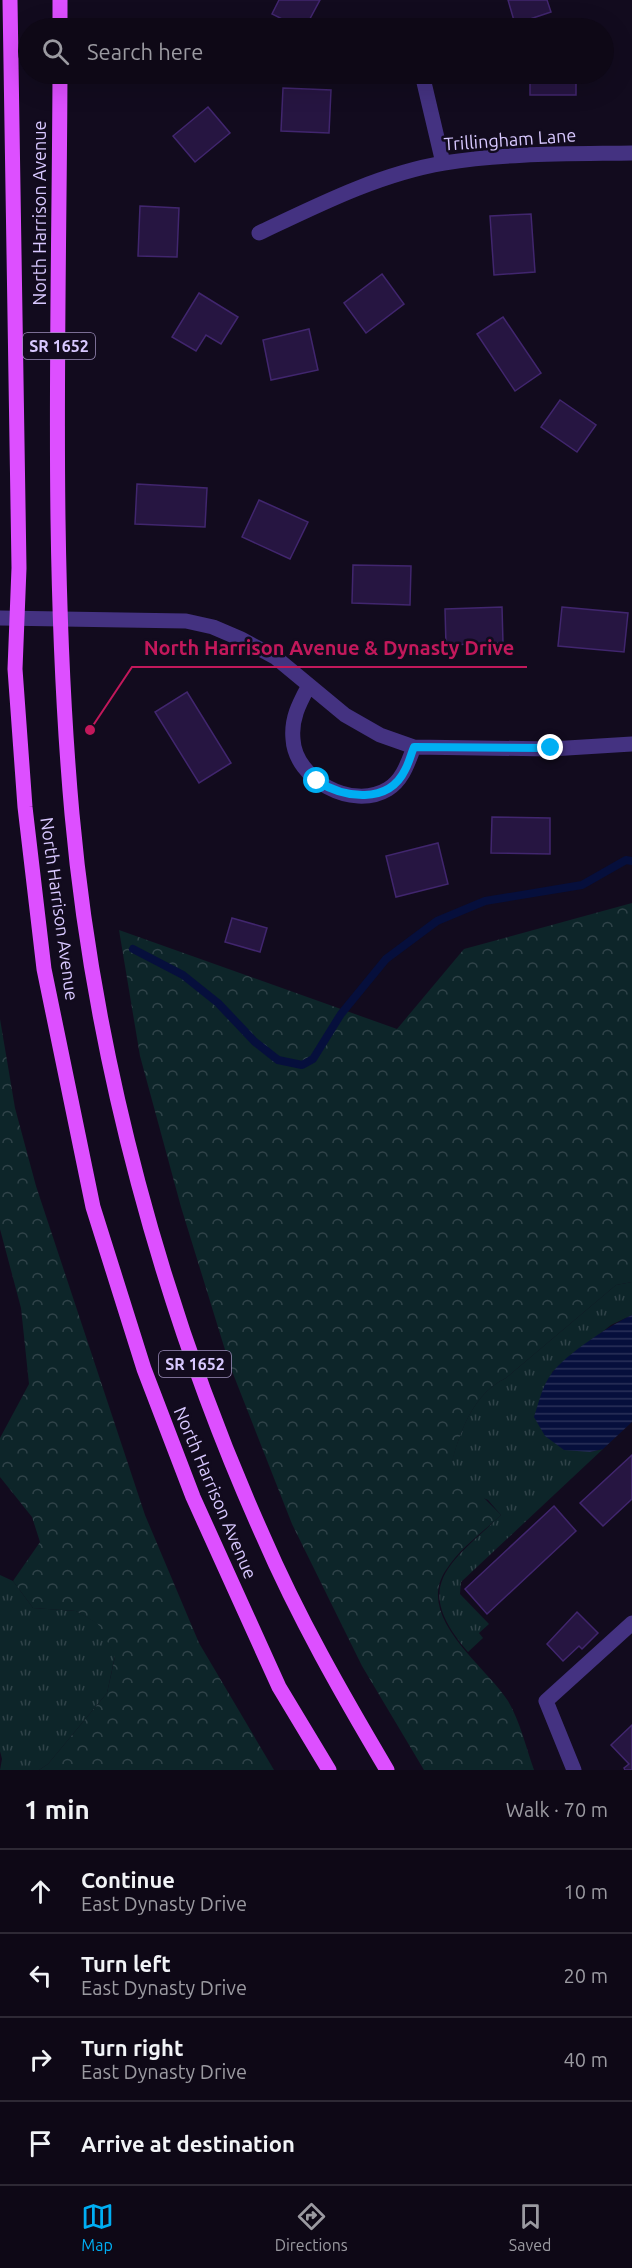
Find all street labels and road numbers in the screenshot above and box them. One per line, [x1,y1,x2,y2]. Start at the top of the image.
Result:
street label: North Harrison Avenue [29,121,49,305]
street label: Trillingham Lane [443,124,577,154]
road number: SR 1652 [23,333,95,359]
street label: North Harrison Avenue [37,816,83,1002]
road number: SR 1652 [159,1351,231,1377]
street label: North Harrison Avenue [171,1404,261,1582]

